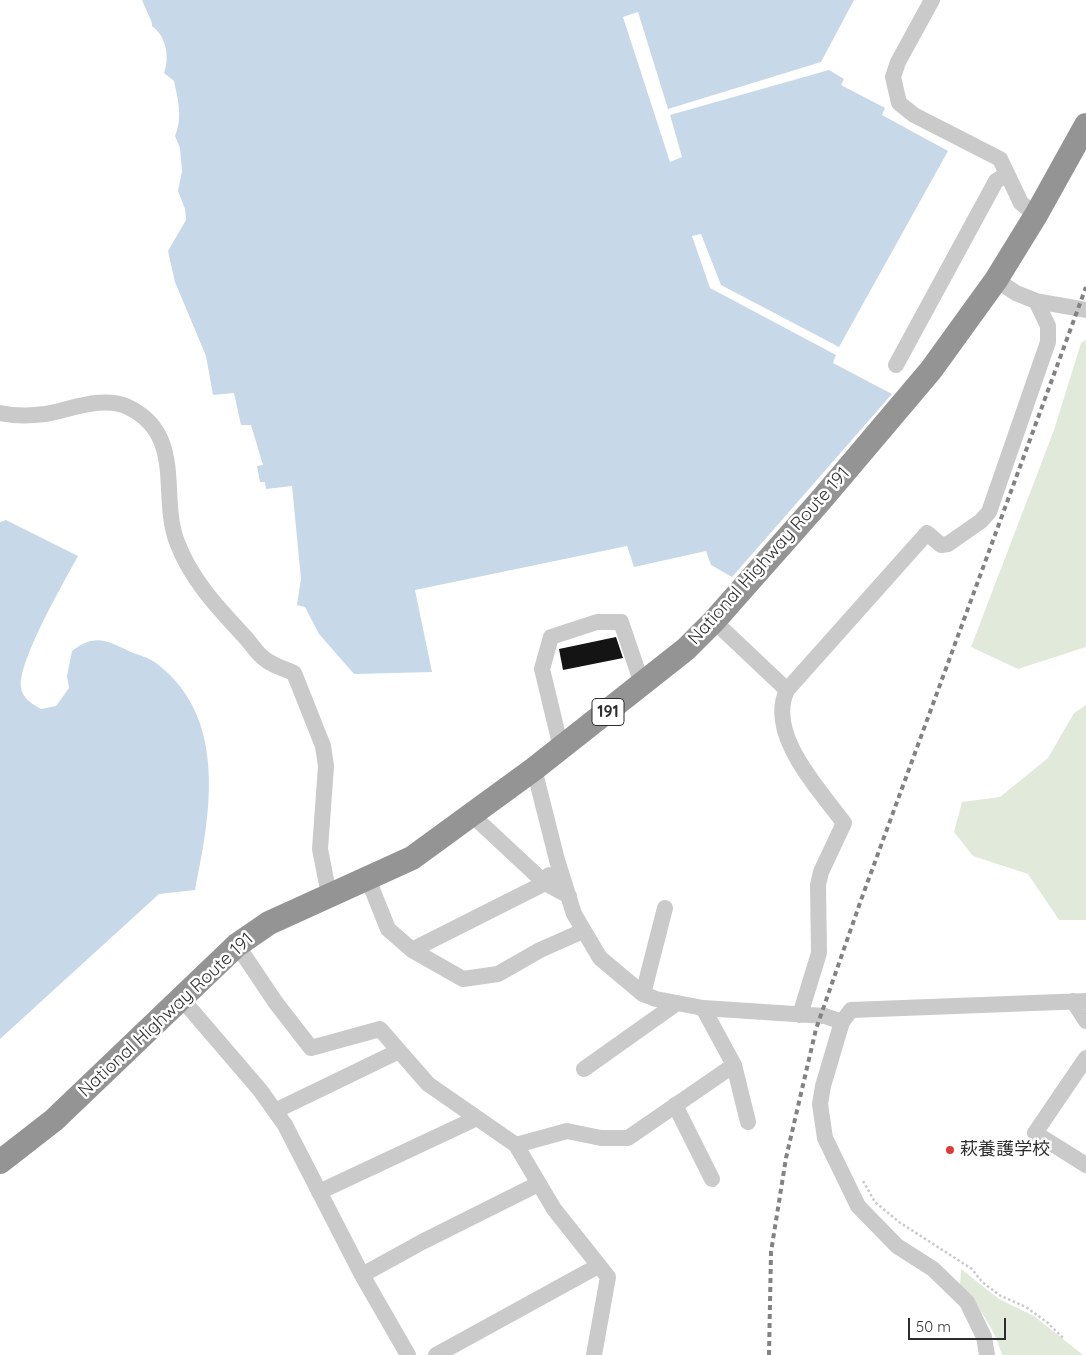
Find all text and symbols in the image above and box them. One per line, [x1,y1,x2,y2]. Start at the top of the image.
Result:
street label: National Highway Route 191 [684,463,854,649]
road number: 191 [592,699,624,726]
street label: National Highway Route 191 [74,928,258,1102]
place label: 萩養護学校 [960,1139,1050,1161]
marker: 萩養護学校 [944,1144,956,1156]
scale bar [911,1308,1008,1340]
text: 50 m [916,1317,951,1336]

